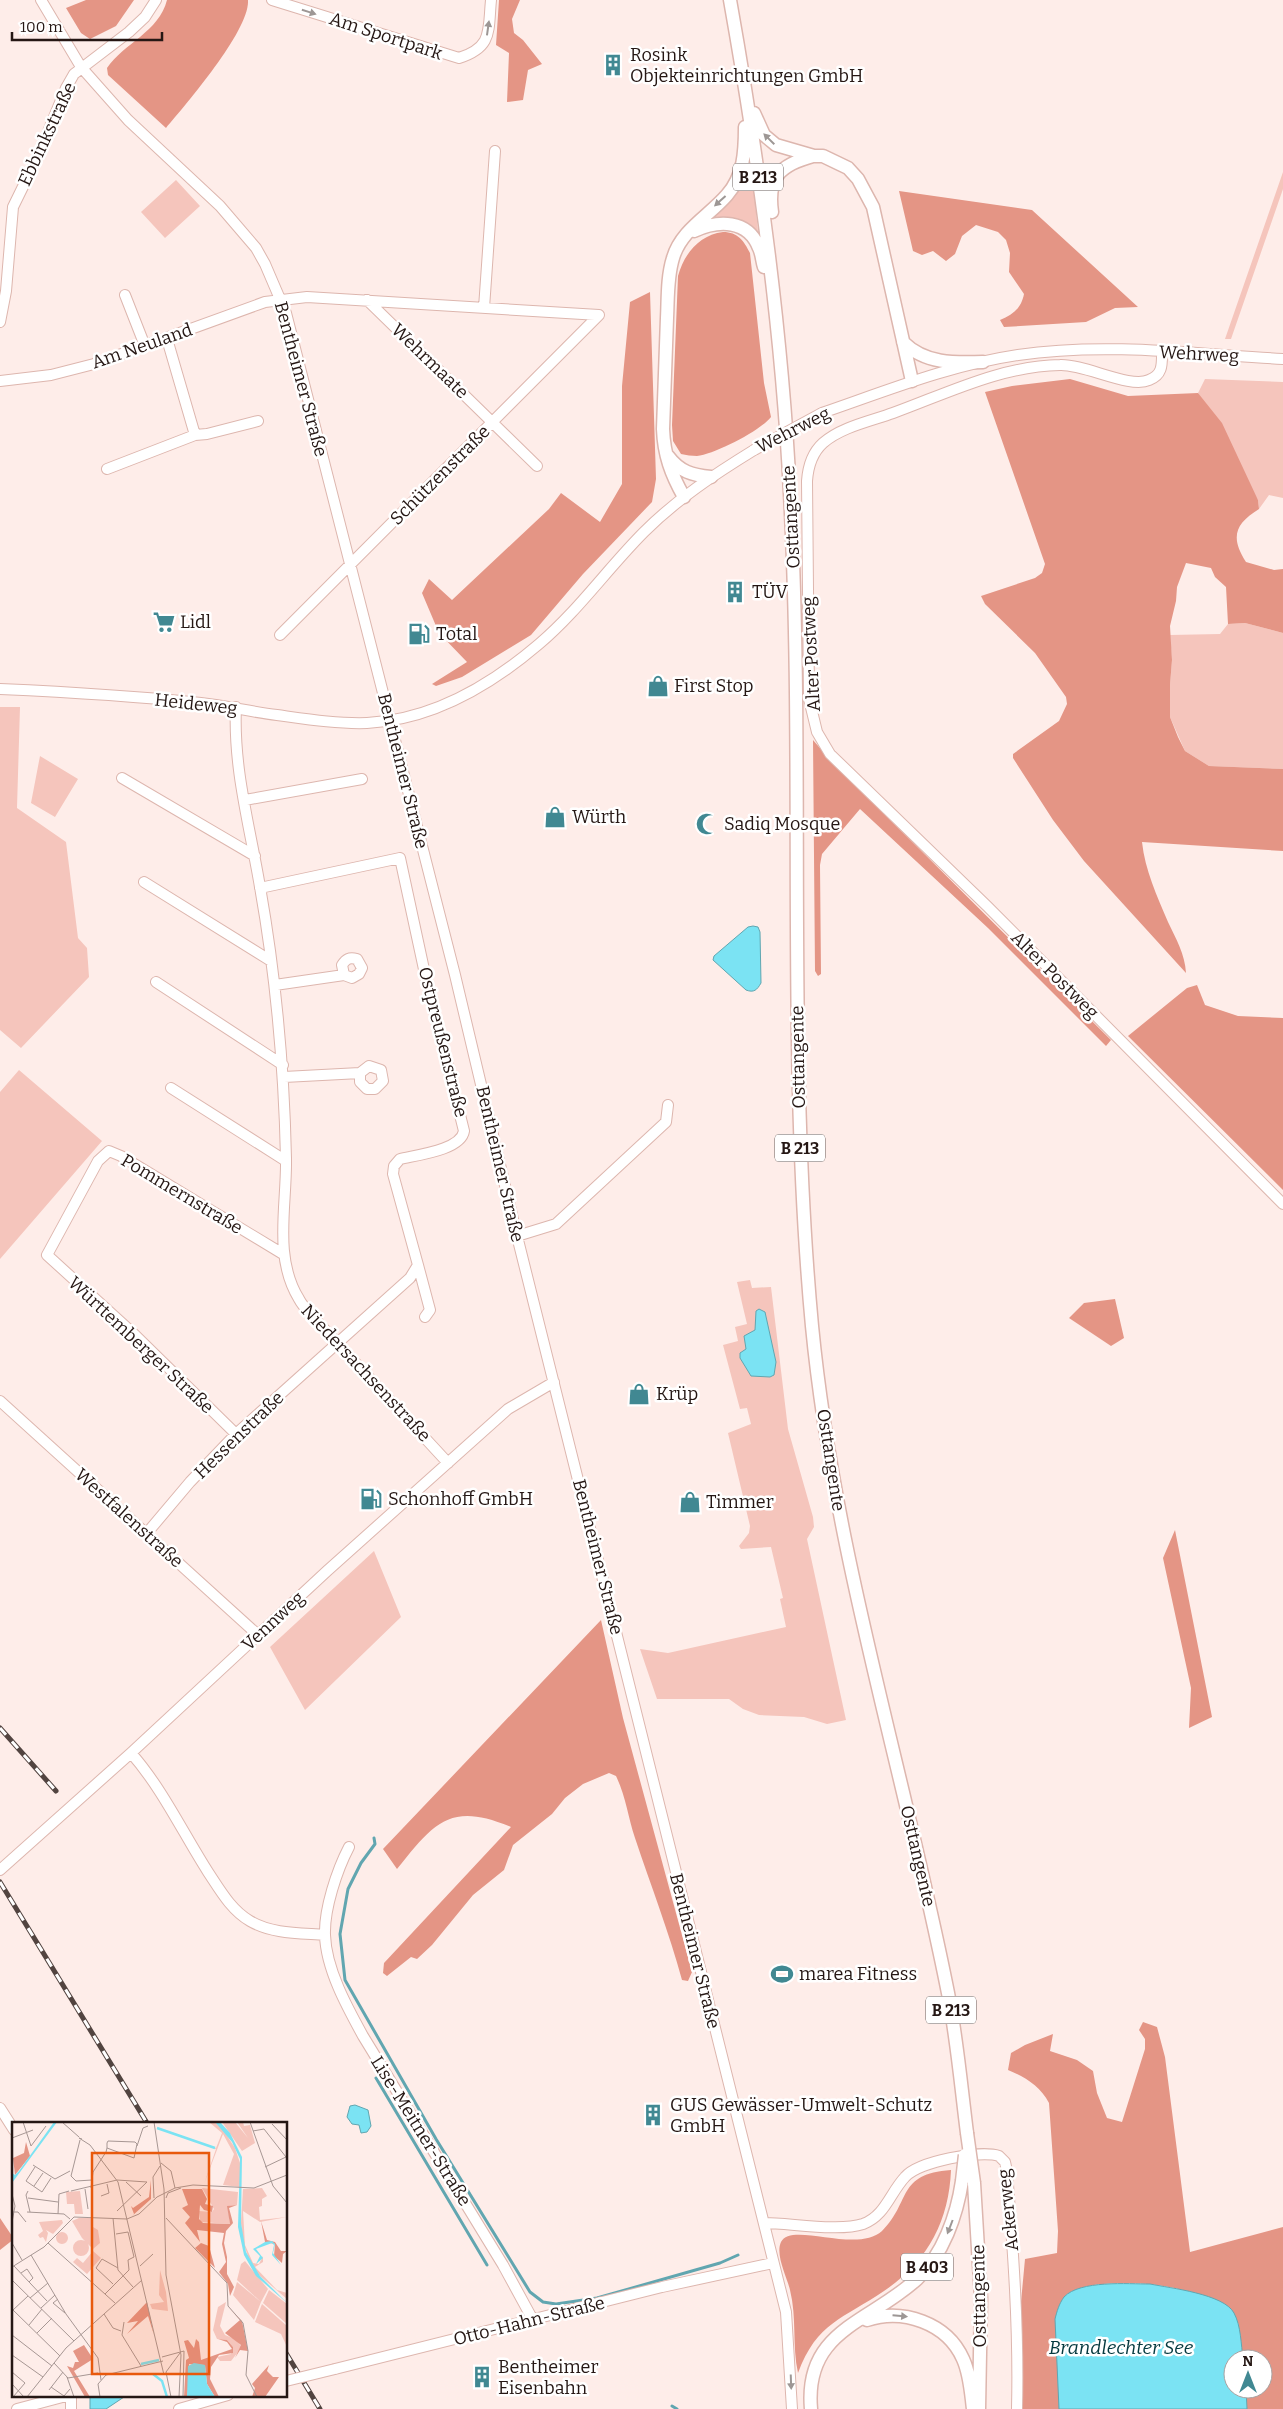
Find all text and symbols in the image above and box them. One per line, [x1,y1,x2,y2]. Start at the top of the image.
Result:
street label: Am Sportpark [327,7,446,65]
one-way arrow [301,8,316,16]
scale bar [12,10,162,42]
text: 100 m [20,18,63,36]
one-way arrow [484,19,492,35]
place label: Rosink Objekteinrichtungen GmbH [630,44,863,87]
building icon: Rosink Objekteinrichtungen GmbH [600,52,626,78]
street label: Ebbinkstraße [13,79,81,189]
one-way arrow [763,133,775,145]
road number: B 213 [733,163,783,190]
one-way arrow [715,195,727,207]
street label: Bentheimer Straße [270,299,332,459]
street label: Am Neuland [89,318,196,373]
street label: Wehrmaate [387,319,473,403]
street label: Wehrweg [1158,341,1240,367]
street label: Wehrweg [752,402,834,458]
street label: Schützenstraße [386,421,494,529]
street label: Osttangente [777,465,805,569]
building icon: TÜV [722,579,748,605]
place label: TÜV [752,581,789,603]
street label: Alter Postweg [797,596,825,712]
supermarket icon: Lidl [151,609,177,635]
place label: Lidl [180,611,211,633]
fuel station icon: Total [406,621,432,647]
place label: Total [436,623,477,645]
shop icon: First Stop [645,673,671,699]
place label: First Stop [674,675,754,697]
street label: Heideweg [153,689,239,719]
street label: Bentheimer Straße [373,691,433,851]
shop icon: Würth [542,804,568,830]
place label: Würth [572,806,626,828]
mosque icon: Sadiq Mosque [694,811,720,837]
place label: Sadiq Mosque [724,813,840,835]
street label: Alter Postweg [1007,927,1103,1023]
street label: Ostpreußenstraße [414,965,472,1119]
street label: Osttangente [786,1005,810,1109]
street label: Bentheimer Straße [471,1084,529,1244]
road number: B 213 [775,1134,825,1162]
street label: Pommernstraße [117,1149,247,1239]
street label: Württemberger Straße [64,1272,218,1418]
street label: Niedersachsenstraße [297,1300,435,1446]
shop icon: Krüp [626,1381,652,1407]
place label: Krüp [656,1383,698,1405]
street label: Hessenstraße [190,1387,288,1483]
street label: Osttangente [812,1407,850,1513]
street label: Westfalenstraße [70,1464,188,1572]
street label: Bentheimer Straße [568,1477,628,1637]
fuel station icon: Schonhoff GmbH [358,1486,384,1512]
place label: Schonhoff GmbH [388,1488,533,1510]
shop icon: Timmer [677,1489,703,1515]
place label: Timmer [706,1491,774,1513]
street label: Vennweg [237,1587,309,1655]
street label: Osttangente [896,1803,940,1909]
street label: Bentheimer Straße [665,1871,725,2031]
sports icon: marea Fitness [769,1961,795,1987]
place label: marea Fitness [799,1963,917,1985]
road number: B 213 [926,1996,976,2024]
street label: Lise-Meitner-Straße [366,2052,476,2210]
place label: GUS Gewässer-Umwelt-Schutz GmbH [670,2094,932,2137]
building icon: GUS Gewässer-Umwelt-Schutz GmbH [640,2102,666,2128]
inset map [12,2122,288,2396]
street label: Ackerweg [993,2168,1023,2252]
one-way arrow [945,2220,953,2235]
street label: Osttangente [967,2244,991,2348]
road number: B 403 [901,2254,953,2280]
street label: Otto-Hahn-Straße [451,2292,607,2350]
one-way arrow [893,2313,909,2321]
water label: Brandlechter See [1049,2336,1194,2359]
north arrow [1223,2349,1273,2399]
text: N [1243,2353,1254,2370]
place label: Bentheimer Eisenbahn [498,2356,598,2399]
building icon: Bentheimer Eisenbahn [469,2364,495,2390]
one-way arrow [787,2375,795,2391]

